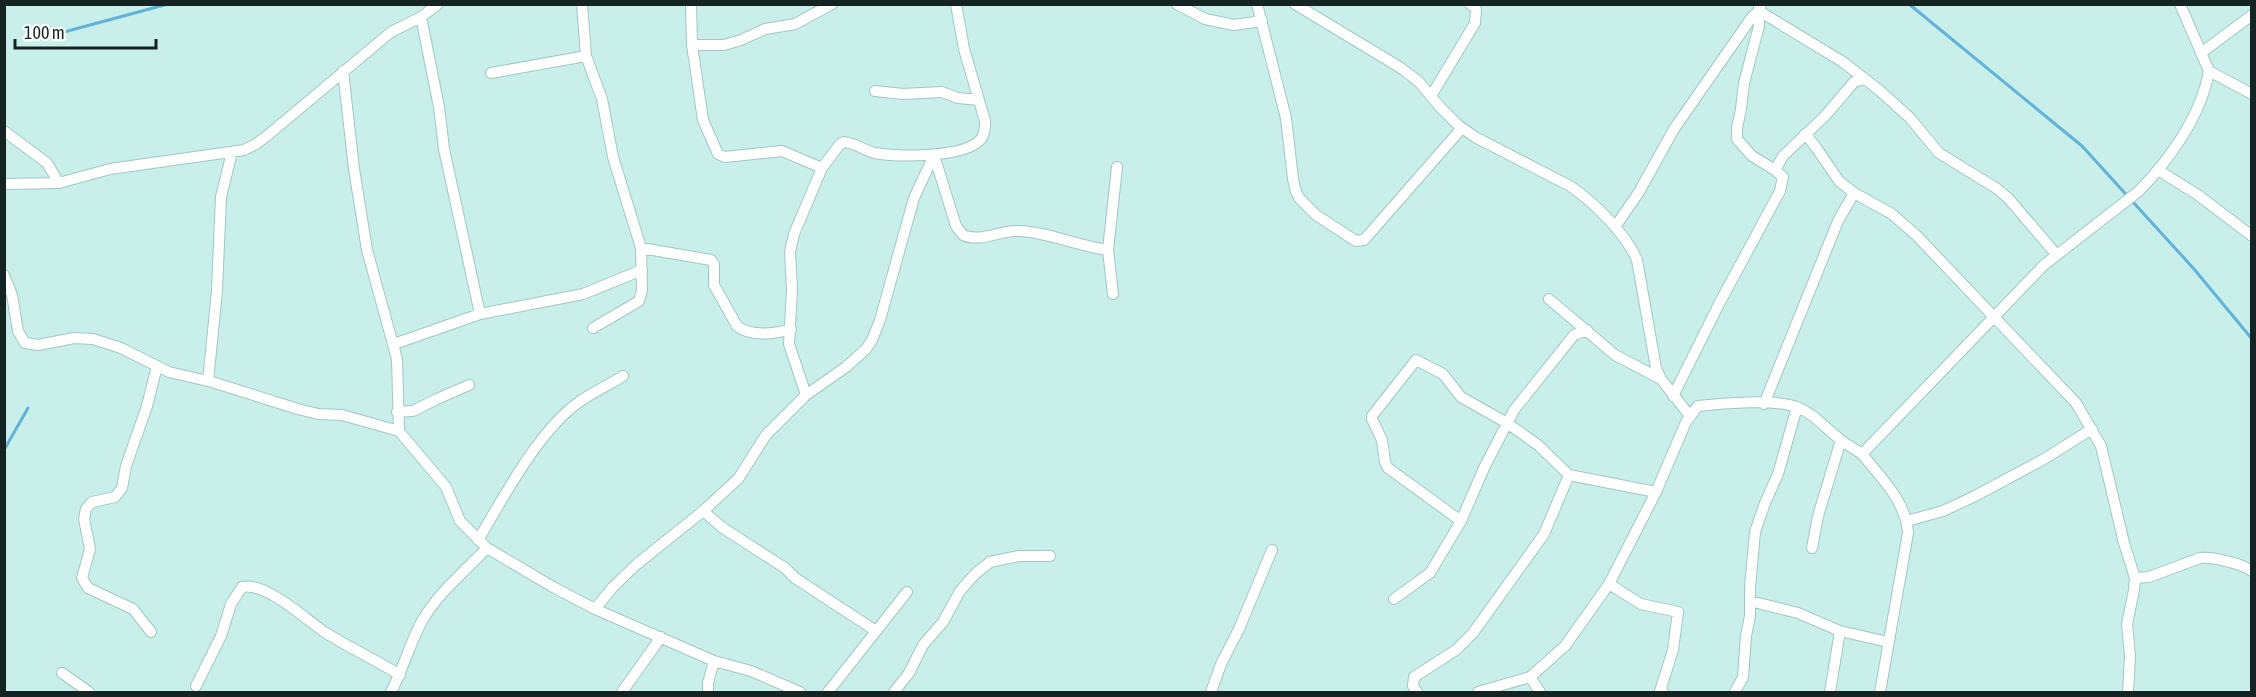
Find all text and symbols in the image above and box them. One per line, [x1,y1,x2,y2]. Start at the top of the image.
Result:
scale bar [15,12,156,50]
text: 100 m [24,22,65,43]

